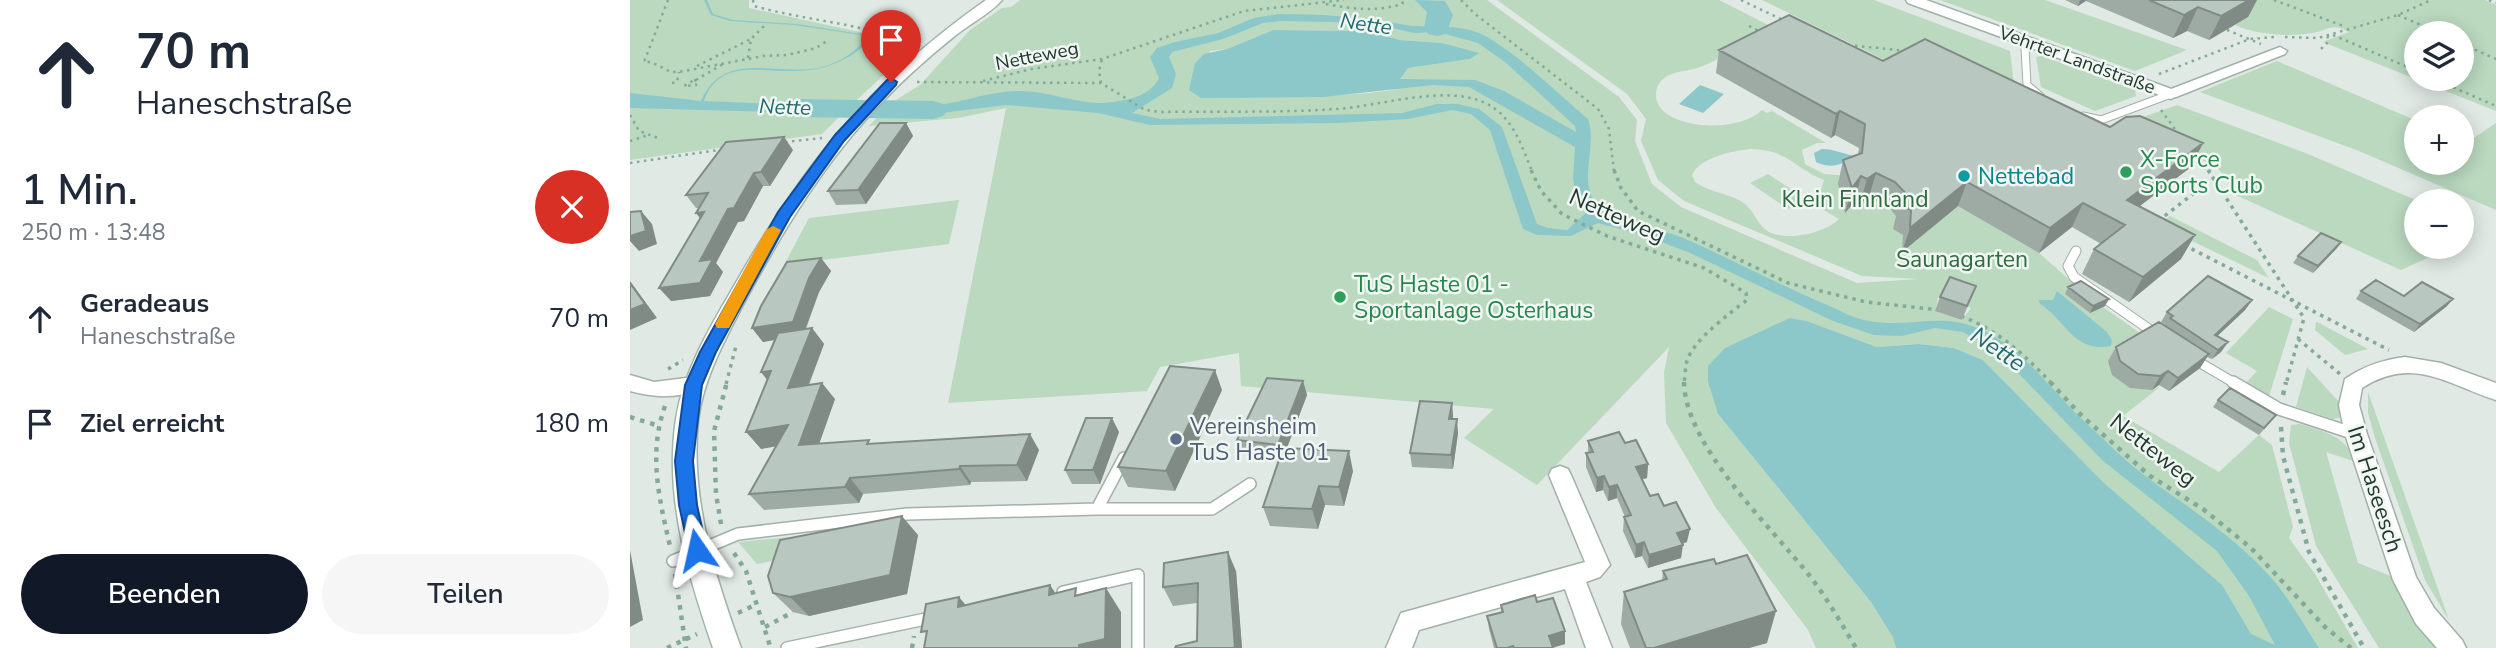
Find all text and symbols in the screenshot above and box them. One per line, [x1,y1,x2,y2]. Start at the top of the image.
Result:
water label: Nette [1338,7,1394,41]
pin [861,10,921,82]
text: 70 m [136,18,251,85]
street label: Vehrter Landstraße [1994,19,2159,100]
icon: arrive [872,21,910,59]
map controls [2404,21,2474,259]
button: layers [2404,21,2474,91]
icon: ahead [21,28,112,119]
street label: Netteweg [993,35,1081,77]
text: Haneschstraße [136,82,352,125]
water label: Nette [758,92,812,122]
button: + [2404,105,2474,175]
place label: X-Force Sports Club [2140,144,2263,201]
place label: Nettebad [1978,161,2074,192]
text: 1 Min. [21,162,138,219]
marker: X-Force Sports Club [2118,164,2134,180]
marker: Nettebad [1956,168,1972,184]
button: close [535,170,609,244]
street label: Netteweg [1564,181,1670,251]
park label: Klein Finnland [1781,184,1929,215]
button: − [2404,189,2474,259]
text: 250 m · 13:48 [21,217,166,248]
park label: Saunagarten [1896,244,2028,275]
place label: TuS Haste 01 - Sportanlage Osterhaus [1354,269,1593,326]
text: Geradeaus [80,286,209,321]
marker: TuS Haste 01 - Sportanlage Osterhaus [1332,289,1348,305]
icon: ahead [21,300,59,338]
text: 70 m [549,301,609,336]
water label: Nette [1964,319,2032,379]
text: Haneschstraße [80,321,235,352]
icon: arrive [21,405,59,443]
text: Ziel erreicht [80,406,224,441]
text: 180 m [533,406,609,441]
street label: Netteweg [2103,406,2203,494]
place label: Vereinsheim TuS Haste 01 [1189,411,1329,468]
street label: Im Haseesch [2340,422,2410,556]
marker: Vereinsheim TuS Haste 01 [1168,431,1184,447]
position arrow [660,513,734,587]
button: Beenden [21,554,308,634]
button: Teilen [322,554,609,634]

